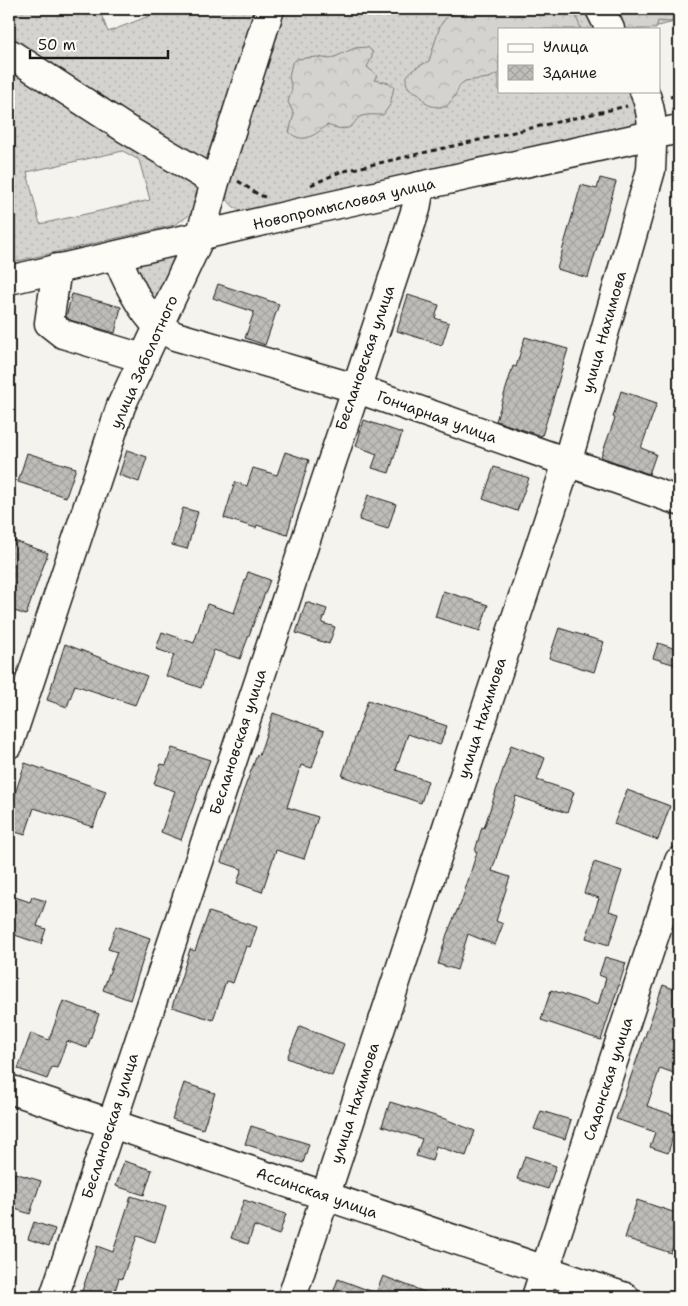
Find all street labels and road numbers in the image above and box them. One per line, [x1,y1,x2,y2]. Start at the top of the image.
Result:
street label: Новопромысловая улица [251,173,438,235]
street label: улица Нахимова [577,268,631,395]
street label: Беслановская улица [331,282,399,433]
street label: улица Заболотного [106,292,182,432]
street label: Гончарная улица [374,386,500,448]
street label: улица Нахимова [453,654,511,781]
street label: Беслановская улица [205,666,271,817]
street label: Садонская улица [579,1014,638,1143]
street label: улица Нахимова [326,1039,384,1166]
street label: Беслановская улица [77,1050,143,1201]
street label: Ассинская улица [254,1163,381,1223]

